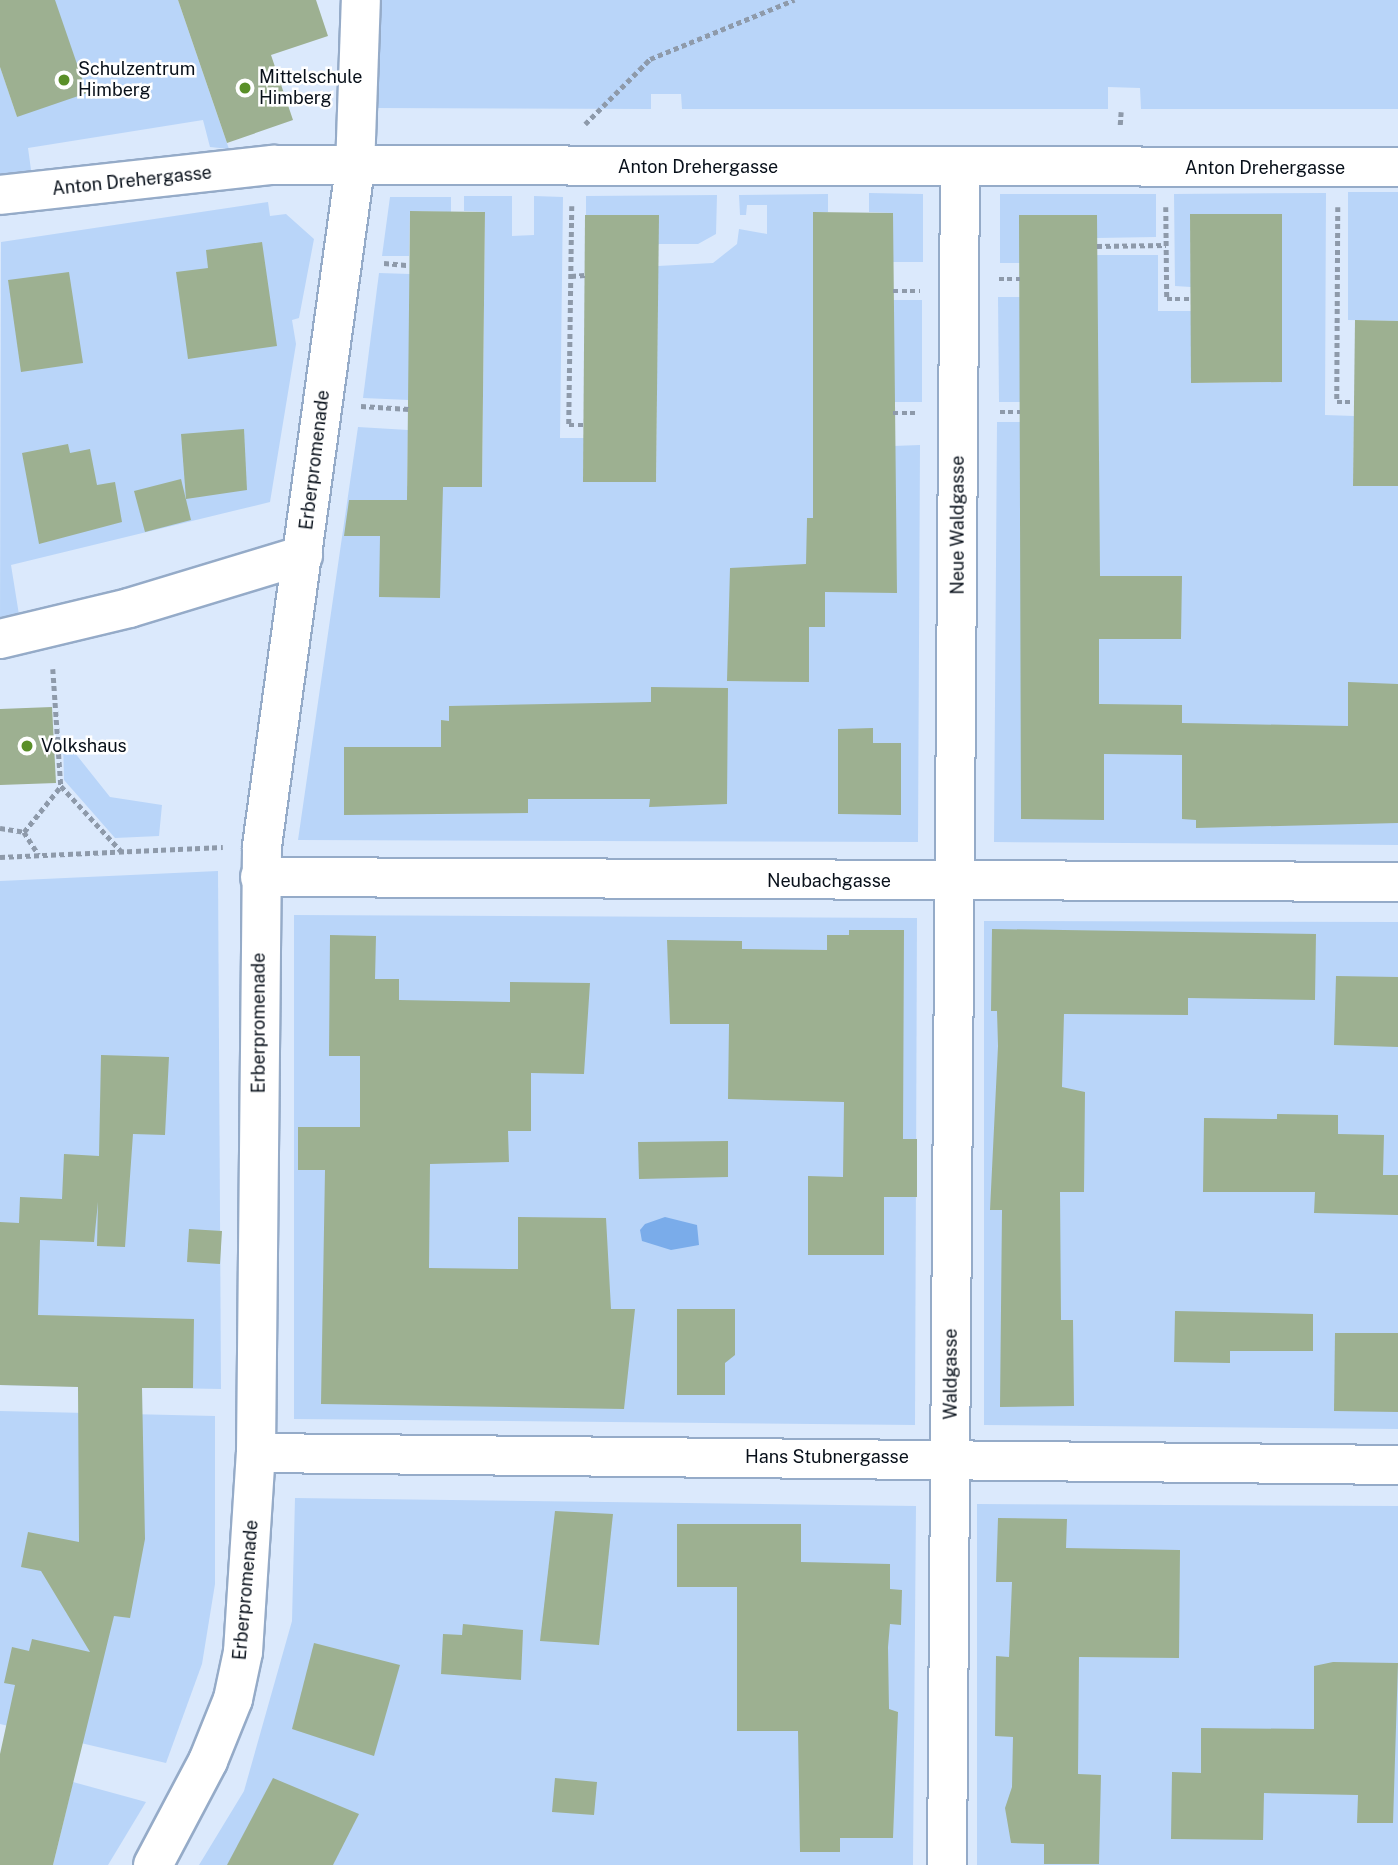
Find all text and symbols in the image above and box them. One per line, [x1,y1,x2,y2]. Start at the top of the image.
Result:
place label: Schulzentrum Himberg [78,59,195,102]
place label: Mittelschule Himberg [259,67,363,110]
marker: Schulzentrum Himberg [56,72,72,88]
marker: Mittelschule Himberg [237,80,253,96]
street label: Anton Drehergasse [618,156,778,178]
street label: Anton Drehergasse [1185,157,1345,179]
street label: Anton Drehergasse [51,162,213,200]
street label: Erberpromenade [296,389,334,531]
street label: Neue Waldgasse [947,455,969,595]
place label: Volkshaus [41,735,127,757]
marker: Volkshaus [19,738,35,754]
street label: Neubachgasse [767,870,891,892]
street label: Erberpromenade [248,953,270,1093]
street label: Waldgasse [940,1328,962,1420]
street label: Hans Stubnergasse [745,1446,909,1468]
street label: Erberpromenade [229,1519,263,1661]

